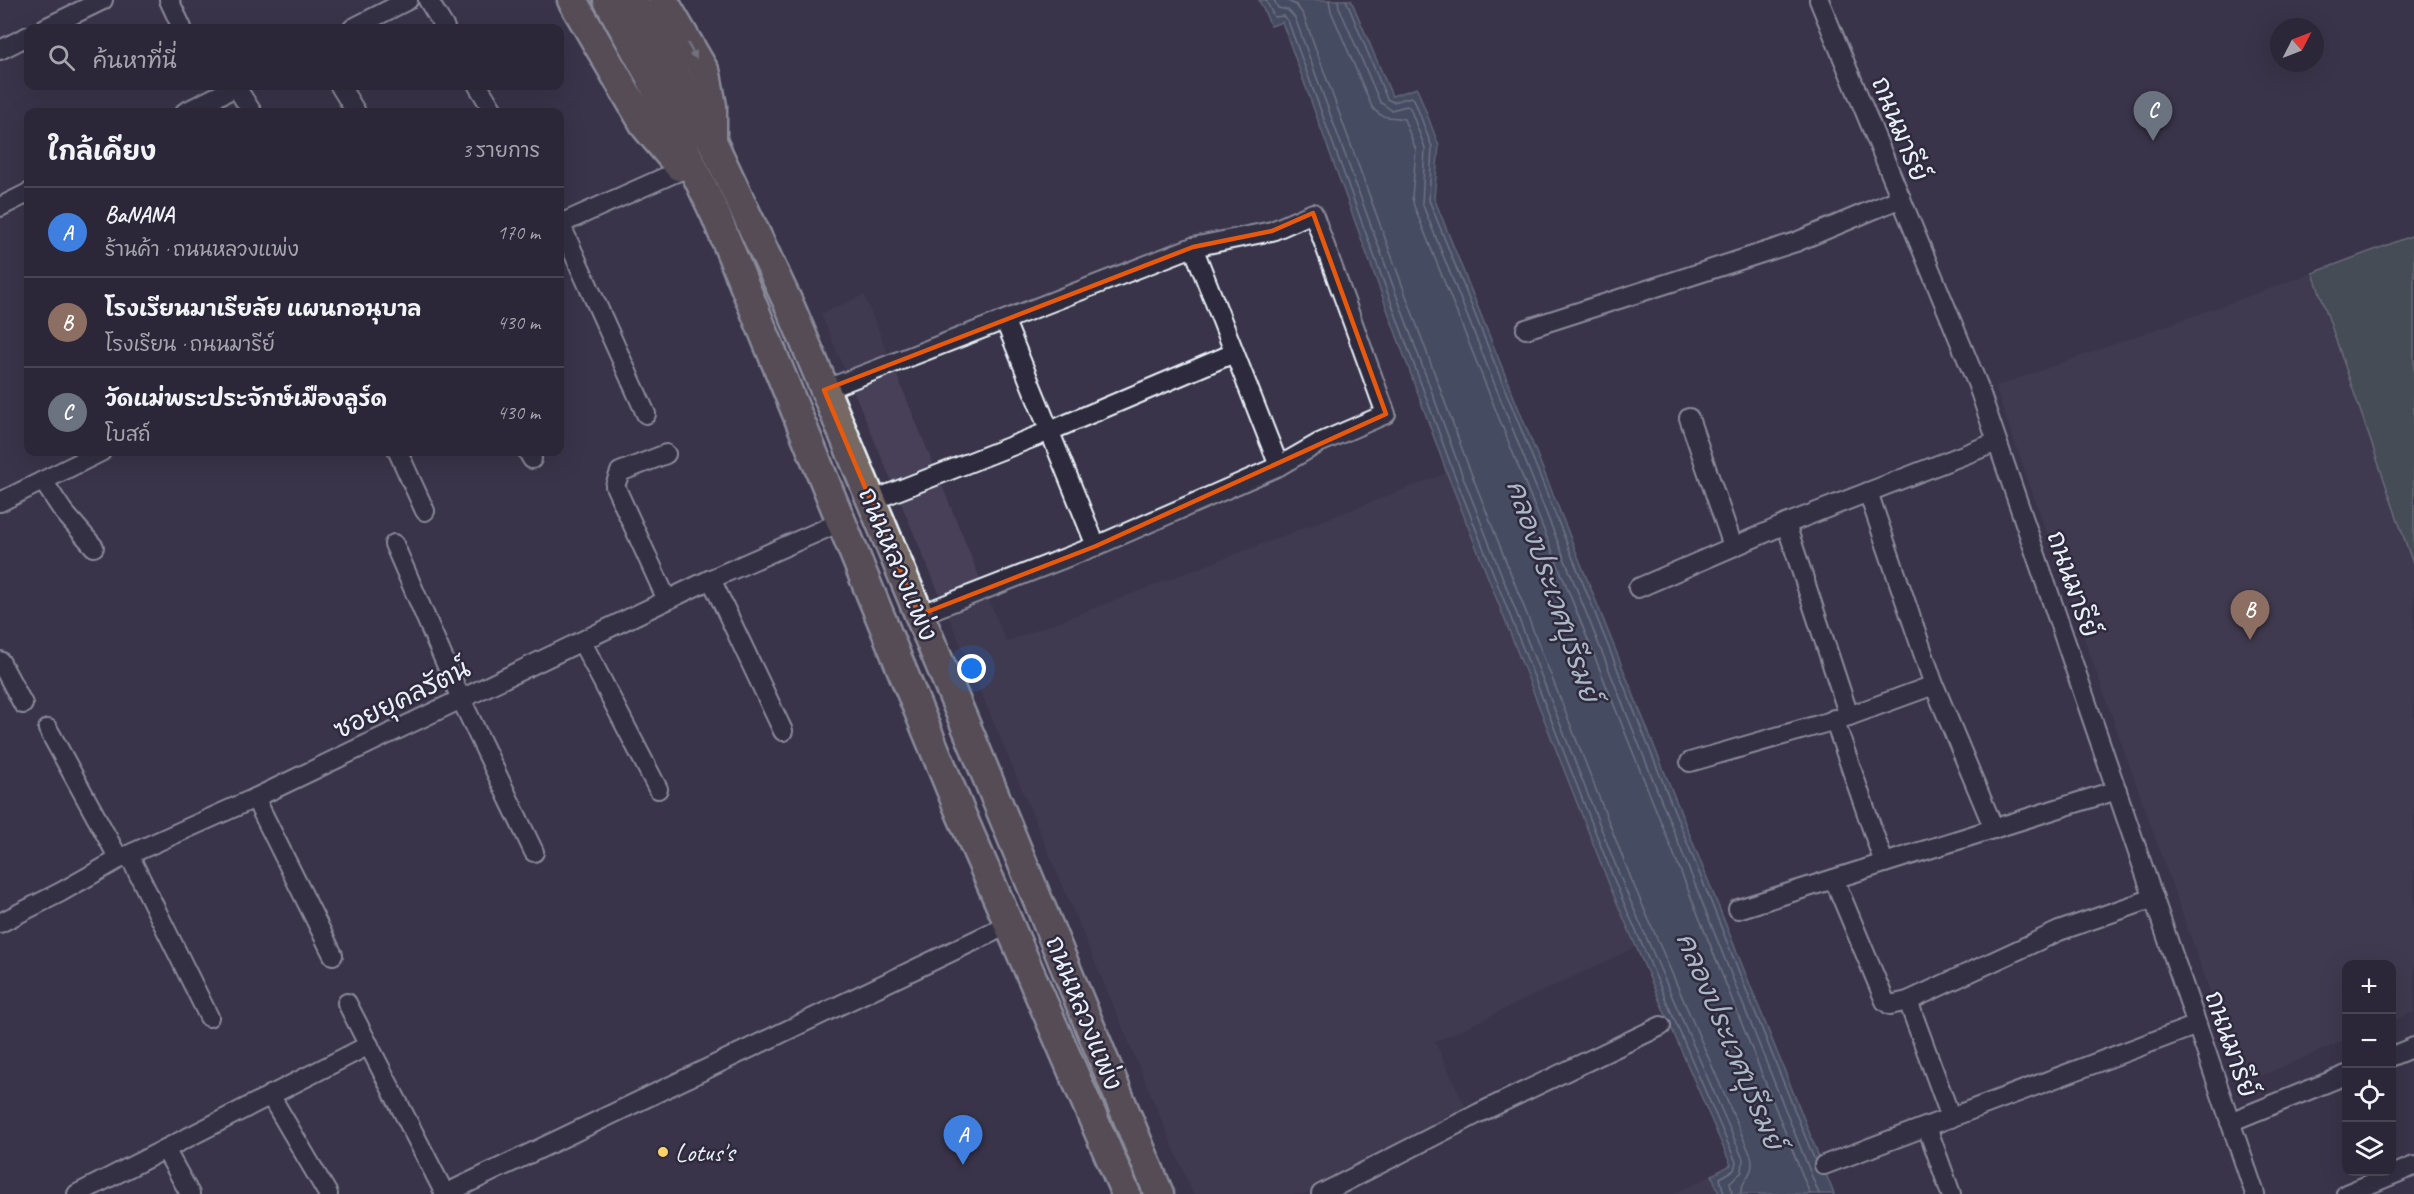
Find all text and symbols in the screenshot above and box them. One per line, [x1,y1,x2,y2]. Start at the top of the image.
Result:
north arrow [2270,18,2324,72]
search box [24,24,564,90]
icon: search [45,41,78,74]
one-way arrow [687,42,697,59]
text: ค้นหาที่นี่ [93,47,177,75]
street label: ถนนมารีย์ [1864,72,1936,186]
pin: C [2134,92,2172,141]
text: ใกล้เคียง [48,135,156,168]
text: 3 รายการ [462,138,540,163]
text: BaNANA [105,201,174,229]
text: A [62,220,73,245]
text: 170 m [497,220,540,245]
text: ร้านค้า · ถนนหลวงแพ่ง [105,237,299,262]
text: โรงเรียนมาเรียลัย แผนกอนุบาล [105,295,421,323]
text: B [62,310,73,335]
text: 430 m [497,310,540,335]
text: โรงเรียน · ถนนมารีย์ [105,332,275,357]
text: วัดแม่พระประจักษ์เมืองลูร์ด [105,385,387,413]
text: C [63,400,72,425]
text: 430 m [497,400,540,425]
text: โบสถ์ [105,422,151,447]
water label: คลองประเวศบุรีรมย์ [1496,475,1610,713]
street label: ถนนหลวงแพ่ง [851,482,945,646]
street label: ถนนมารีย์ [2039,526,2107,642]
pin: B [2230,590,2270,640]
street label: ซอยยุคลรัตน์ [328,652,477,748]
your location [957,654,986,683]
water label: คลองประเวศบุรีรมย์ [1666,927,1794,1161]
street label: ถนนหลวงแพ่ง [1038,931,1130,1095]
map controls [2342,960,2396,1176]
button: + [2342,960,2396,1014]
street label: ถนนมารีย์ [2197,986,2265,1102]
button: − [2342,1014,2396,1068]
button: locate [2342,1068,2396,1122]
pin: A [944,1116,982,1165]
button: layers [2342,1122,2396,1176]
place label: Lotus's [675,1136,736,1169]
marker: Lotus's [656,1145,670,1159]

